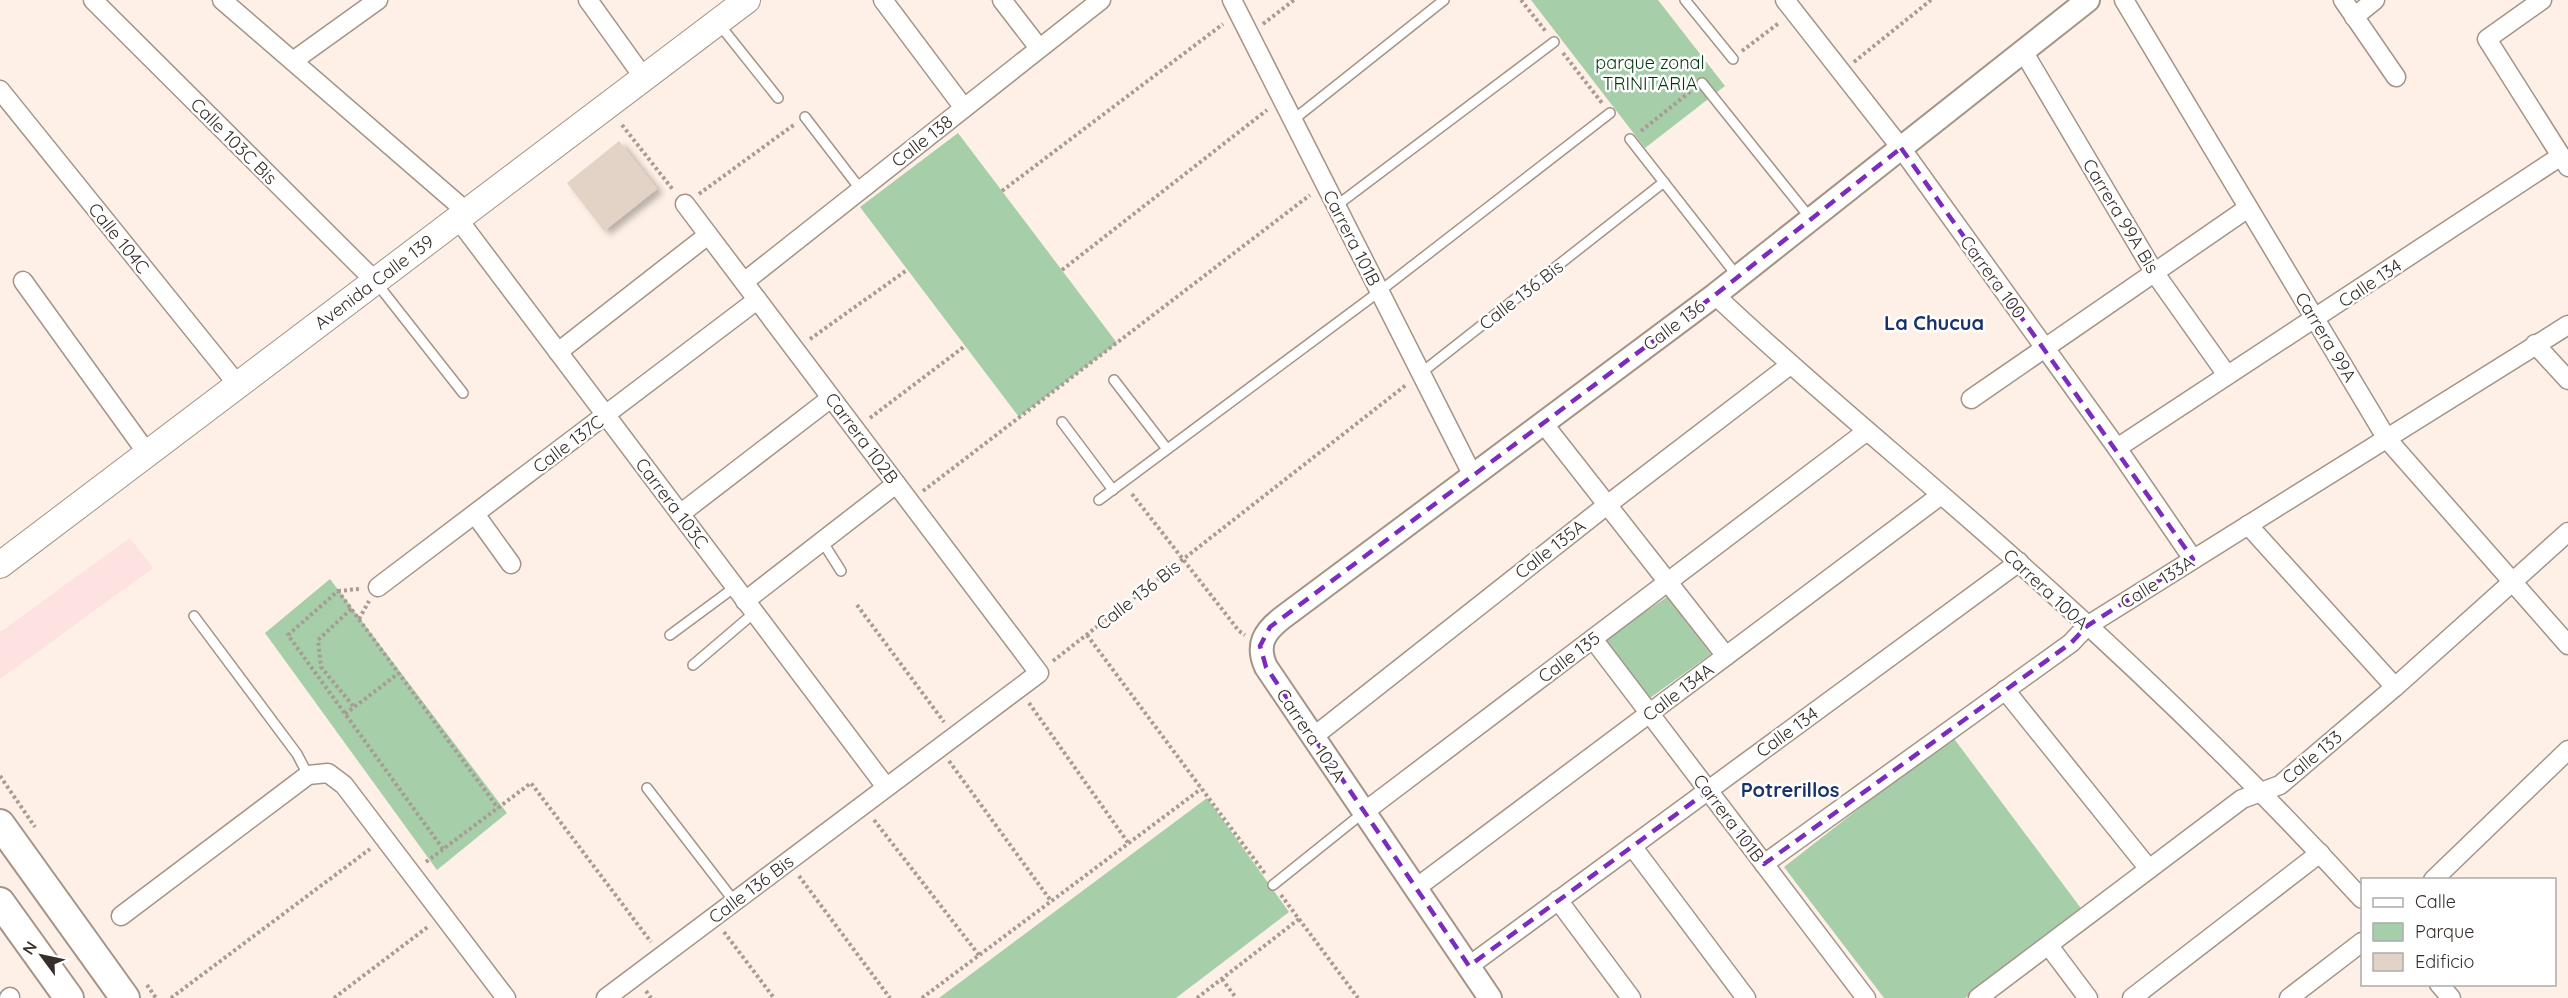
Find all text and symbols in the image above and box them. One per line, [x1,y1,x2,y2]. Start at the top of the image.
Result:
park label: parque zonal TRINITARIA [1595,51,1705,95]
street label: Calle 103C Bis [186,93,282,189]
street label: Calle 138 [887,110,957,172]
street label: Carrera 99A Bis [2078,155,2164,277]
street label: Carrera 101B [1318,186,1386,290]
street label: Calle 104C [83,198,155,278]
street label: Avenida Calle 139 [310,230,438,334]
street label: Carrera 100 [1955,231,2031,323]
street label: Calle 134 [2334,253,2406,313]
street label: Calle 136 Bis [1474,255,1568,335]
street label: Carrera 99A [2290,288,2362,386]
street label: Calle 136 [1638,294,1710,356]
district label: La Chucua [1884,310,1984,335]
street label: Carrera 102B [820,388,904,488]
street label: Calle 137C [528,410,608,478]
street label: Carrera 103C [631,453,714,553]
street label: Calle 135A [1510,514,1590,584]
street label: Carrera 100A [1998,544,2094,635]
street label: Calle 133A [2116,550,2199,614]
street label: Calle 136 Bis [1091,555,1185,635]
street label: Calle 135 [1533,626,1605,688]
street label: Calle 134A [1638,658,1718,726]
street label: Carrera 102A [1271,684,1351,786]
street label: Calle 134 [1751,702,1823,762]
street label: Calle 133 [2277,725,2347,789]
street label: Carrera 101B [1688,769,1770,867]
district label: Potrerillos [1741,777,1839,802]
street label: Calle 136 Bis [704,850,798,928]
legend [2361,878,2556,986]
text: Calle [2415,890,2456,913]
text: Parque [2415,920,2474,943]
north arrow [12,926,72,986]
text: N [18,937,41,958]
text: Edificio [2415,950,2474,973]

